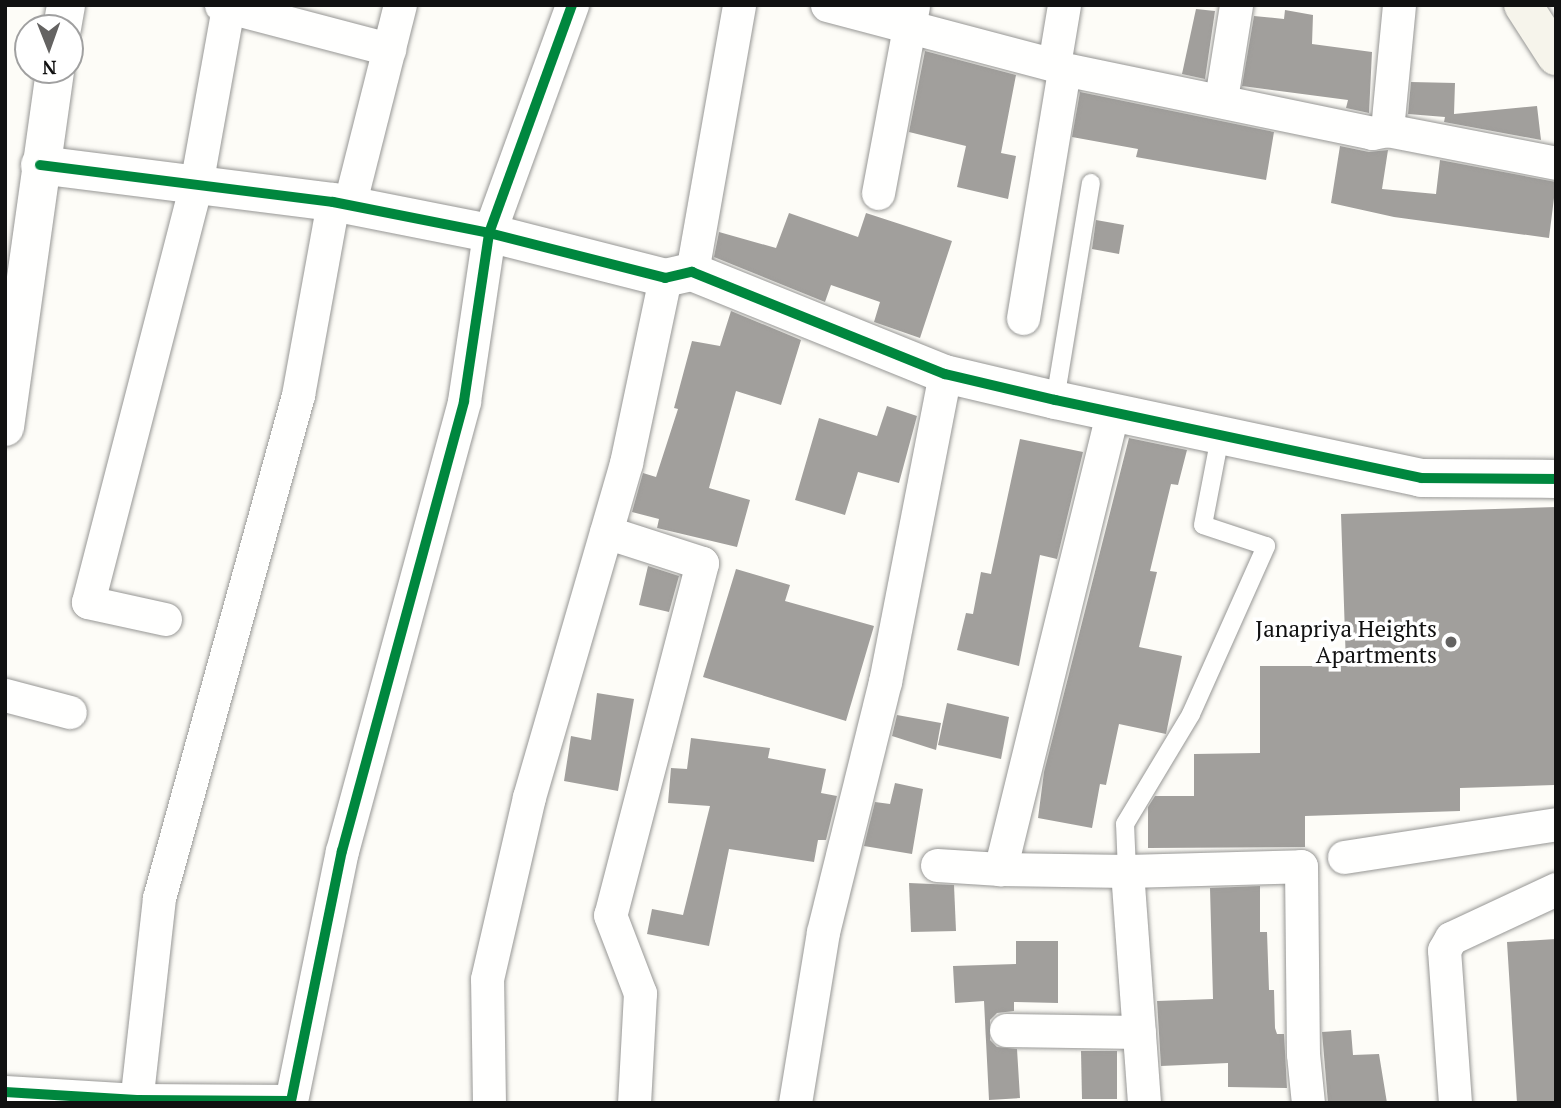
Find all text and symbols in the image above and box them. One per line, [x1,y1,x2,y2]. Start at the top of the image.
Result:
north arrow [14,14,84,84]
text: N [42,56,57,81]
place label: Janapriya Heights Apartments [1255,615,1437,669]
marker: Janapriya Heights Apartments [1443,634,1459,650]

